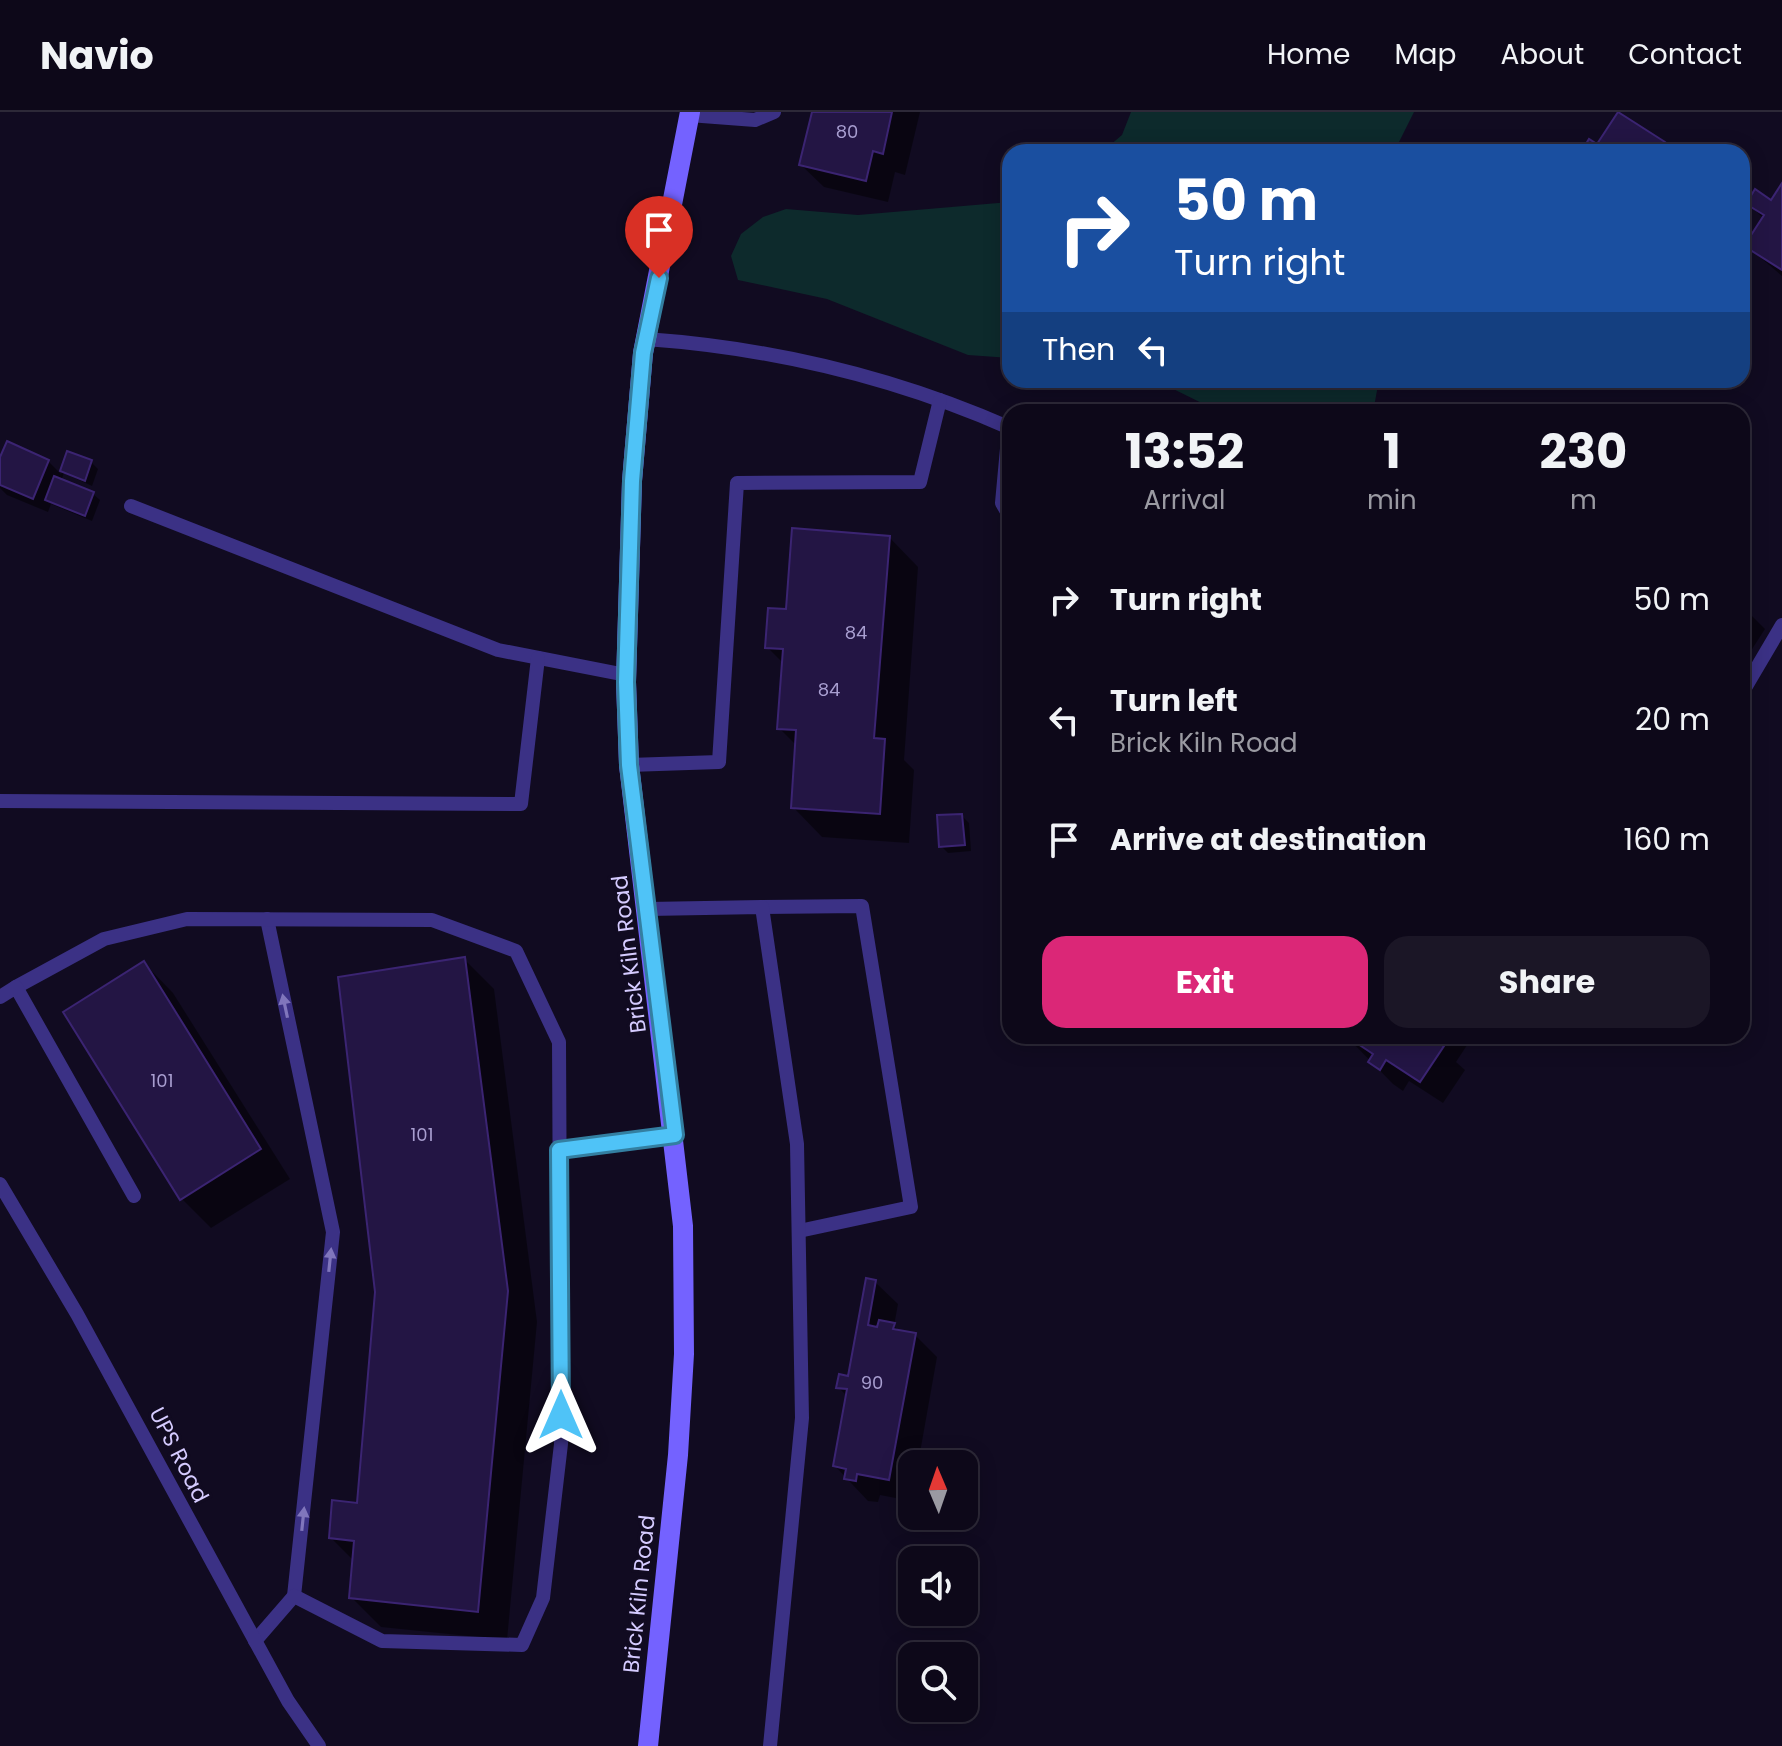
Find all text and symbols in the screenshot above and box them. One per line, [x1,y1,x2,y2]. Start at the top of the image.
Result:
text: Navio [40,29,154,82]
text: Home [1267,35,1350,74]
text: Map [1394,35,1456,74]
text: About [1500,35,1584,74]
text: Contact [1628,35,1742,74]
house number: 80 [836,119,858,144]
text: 50 m [1174,161,1318,240]
icon: right [1042,176,1146,280]
pin [625,196,693,278]
icon: arrive [637,208,681,252]
text: Turn right [1174,237,1345,288]
text: Then [1042,328,1115,371]
icon: left [1131,328,1175,372]
text: 13:52 [1125,418,1244,485]
text: 1 [1383,418,1401,485]
text: 230 [1539,418,1627,485]
text: Arrival [1144,482,1225,518]
text: min [1367,482,1417,518]
text: m [1570,482,1597,518]
icon: right [1042,578,1086,622]
text: Turn right [1110,578,1262,621]
text: 50 m [1633,578,1710,621]
house number: 84 [845,620,867,645]
house number: 84 [818,677,840,702]
text: Turn left [1110,679,1238,722]
icon: left [1042,698,1086,742]
text: 20 m [1635,698,1710,741]
text: Brick Kiln Road [1110,725,1298,761]
icon: arrive [1042,818,1086,862]
text: Arrive at destination [1110,818,1427,861]
text: 160 m [1624,818,1710,861]
street label: Brick Kiln Road [604,873,654,1035]
button: Exit [1042,936,1368,1028]
button: Share [1384,936,1710,1028]
one-way arrow [278,993,291,1018]
house number: 101 [151,1068,173,1093]
house number: 101 [411,1122,433,1147]
one-way arrow [324,1247,337,1272]
house number: 90 [861,1370,883,1395]
position arrow [519,1373,603,1457]
street label: UPS Road [142,1402,216,1508]
north arrow [898,1450,978,1530]
map controls [898,1450,978,1722]
one-way arrow [296,1506,309,1531]
street label: Brick Kiln Road [615,1513,663,1675]
button: sound [898,1546,978,1626]
button: search [898,1642,978,1722]

